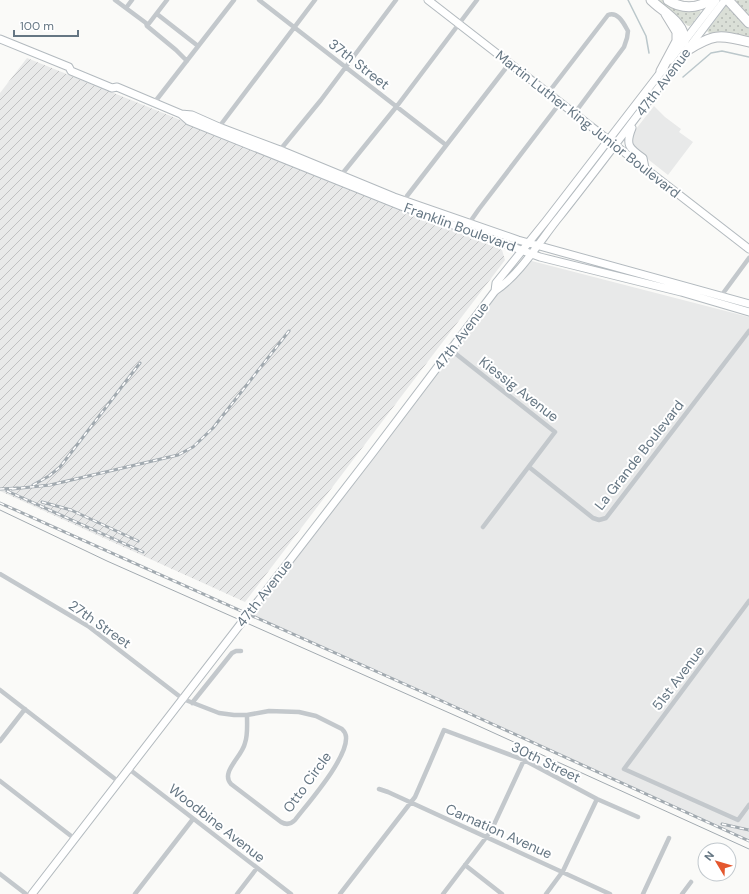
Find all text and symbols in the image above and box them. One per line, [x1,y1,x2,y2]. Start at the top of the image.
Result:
scale bar [14,12,78,38]
text: 100 m [20,18,54,34]
street label: 37th Street [325,35,393,93]
street label: 47th Avenue [631,44,695,120]
street label: Martin Luther King Junior Boulevard [492,46,684,202]
street label: Franklin Boulevard [402,198,518,256]
street label: 47th Avenue [429,298,493,374]
street label: Kiessig Avenue [476,352,562,426]
street label: La Grande Boulevard [590,396,688,514]
street label: 47th Avenue [232,556,296,630]
street label: 27th Street [65,596,135,652]
street label: 51st Avenue [648,642,708,714]
street label: 30th Street [508,738,584,786]
street label: Otto Circle [279,748,335,816]
street label: Woodbine Avenue [165,780,269,866]
street label: Carnation Avenue [443,799,555,863]
north arrow [697,842,737,882]
text: N [701,848,717,863]

